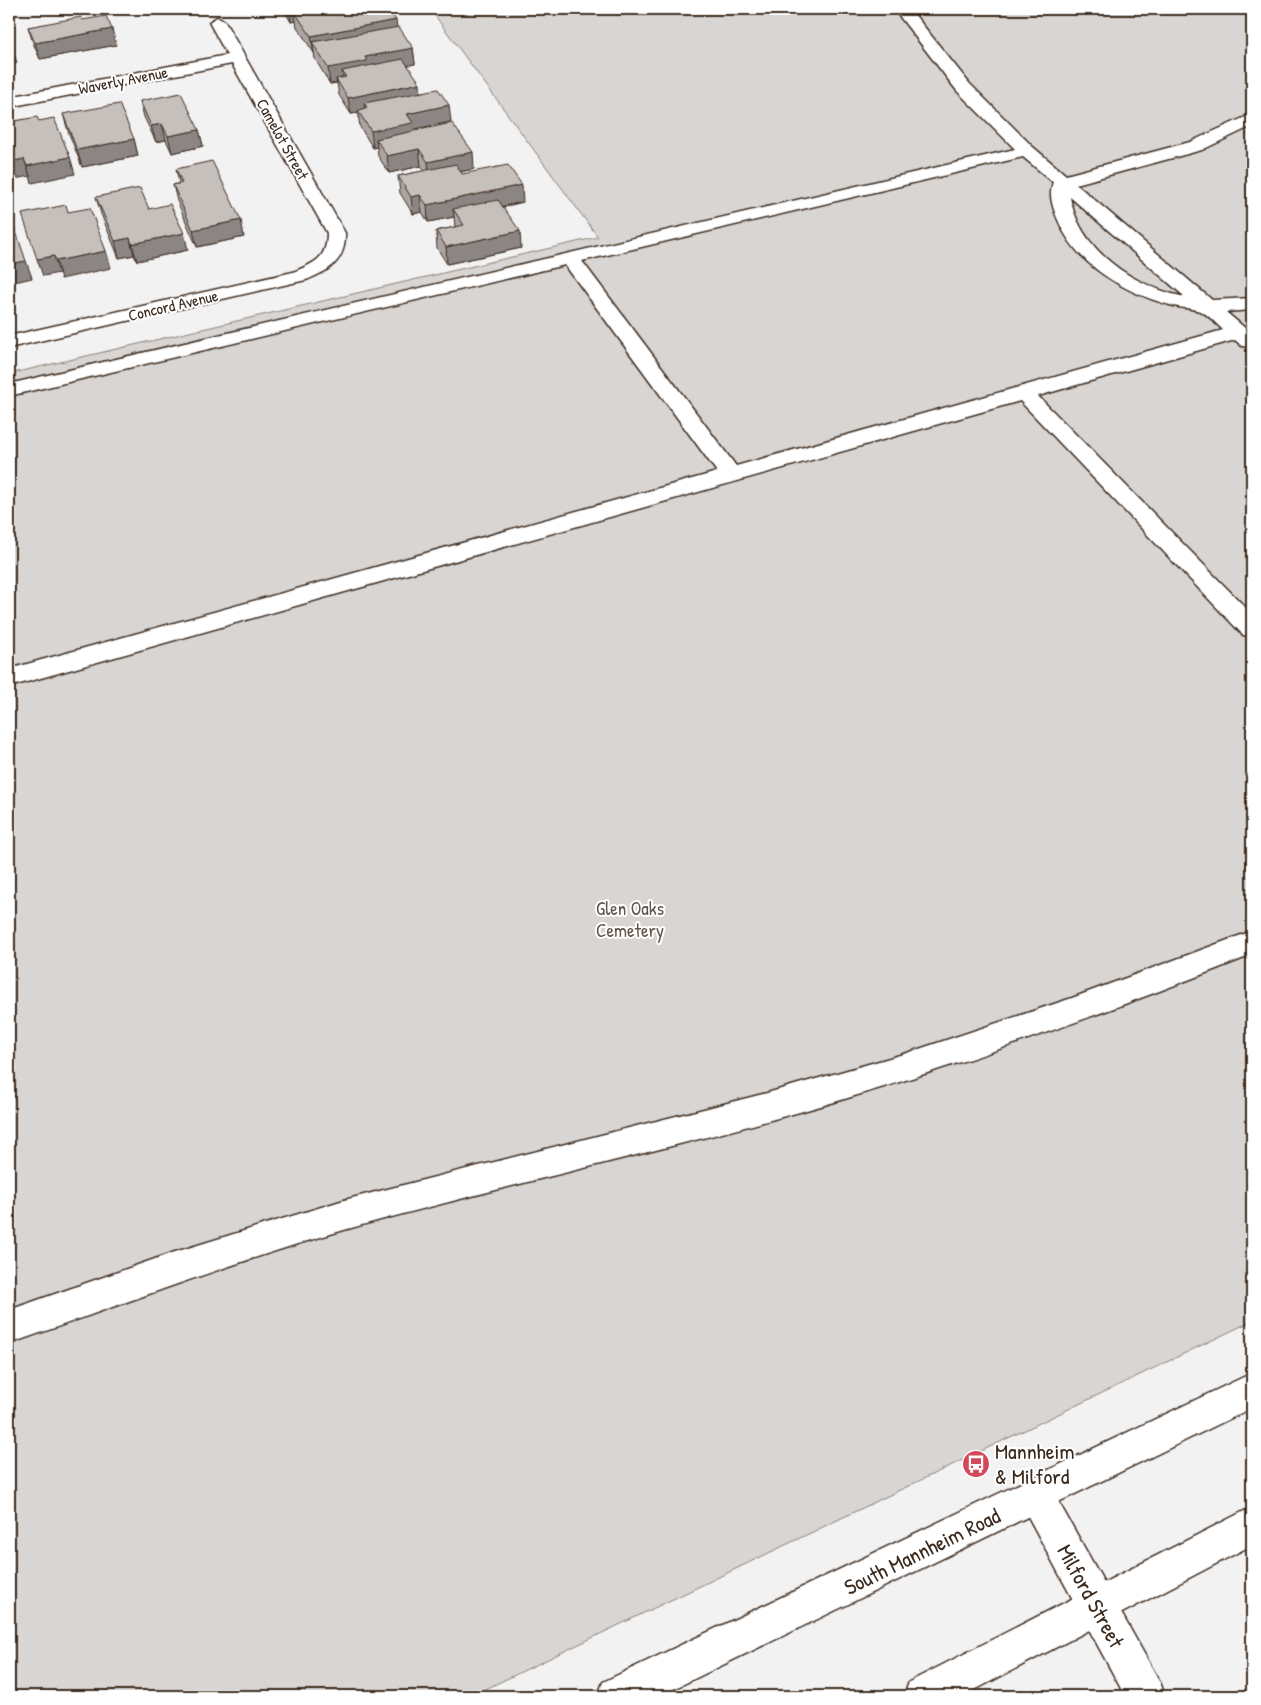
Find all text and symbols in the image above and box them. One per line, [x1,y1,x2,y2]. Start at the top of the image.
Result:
street label: Waverly Avenue [77,60,170,99]
street label: Camelot Street [252,95,315,184]
street label: Concord Avenue [126,284,221,326]
park label: Glen Oaks Cemetery [596,895,664,943]
place label: Mannheim & Milford [995,1436,1075,1491]
bus stop icon: Mannheim & Milford [961,1449,991,1479]
street label: South Mannheim Road [839,1500,1005,1602]
street label: Milford Street [1050,1539,1132,1653]

